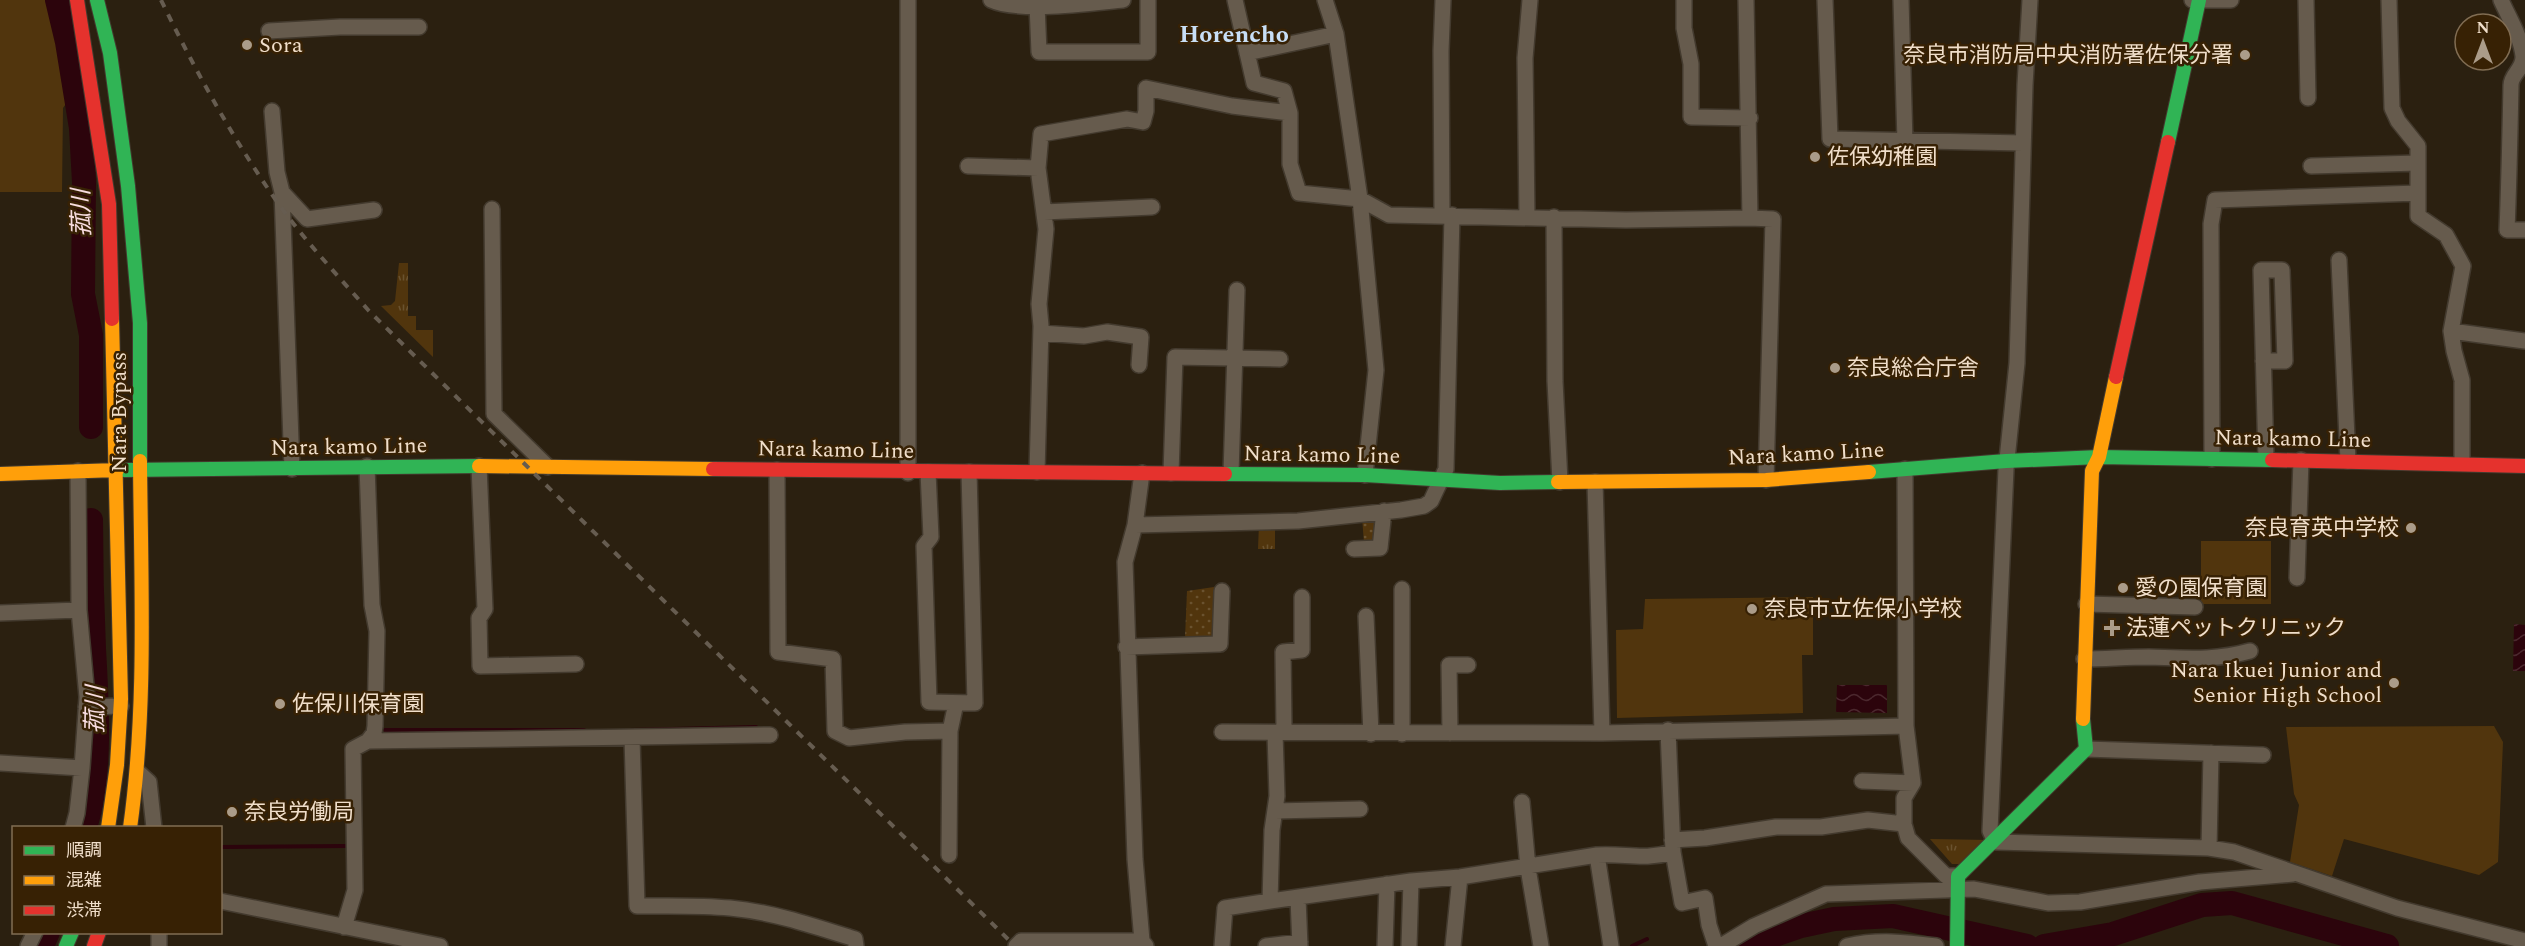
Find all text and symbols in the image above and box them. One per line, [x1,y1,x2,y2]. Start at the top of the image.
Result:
north arrow [2453,12,2513,72]
text: N [2476,16,2490,40]
district label: Horencho [1179,17,1289,53]
place label: Sora [259,29,303,62]
marker: Sora [240,38,254,52]
place label: 奈良市消防局中央消防署佐保分署 [1903,39,2233,72]
marker: 奈良市消防局中央消防署佐保分署 [2238,48,2252,62]
place label: 佐保幼稚園 [1827,141,1937,174]
marker: 佐保幼稚園 [1808,150,1822,164]
water label: 菰川 [64,186,100,237]
street label: Nara Bypass [103,352,136,472]
place label: 奈良総合庁舎 [1847,352,1979,385]
marker: 奈良総合庁舎 [1828,361,1842,375]
street label: Nara kamo Line [2214,421,2372,457]
street label: Nara kamo Line [270,429,428,465]
street label: Nara kamo Line [757,432,915,468]
street label: Nara kamo Line [1727,433,1885,475]
street label: Nara kamo Line [1243,437,1401,473]
place label: 奈良育英中学校 [2245,512,2399,545]
marker: 奈良育英中学校 [2404,521,2418,535]
place label: 愛の園保育園 [2135,572,2267,605]
marker: 愛の園保育園 [2116,581,2130,595]
place label: 奈良市立佐保小学校 [1764,593,1962,626]
marker: 奈良市立佐保小学校 [1745,602,1759,616]
place label: 法蓮ペットクリニック [2126,612,2346,645]
marker: 法蓮ペットクリニック [2103,619,2121,637]
place label: Nara Ikuei Junior and Senior High School [2170,654,2382,712]
marker: Nara Ikuei Junior and Senior High School [2387,676,2401,690]
water label: 菰川 [78,683,114,734]
place label: 佐保川保育園 [292,688,424,721]
marker: 佐保川保育園 [273,697,287,711]
place label: 奈良労働局 [244,796,354,829]
marker: 奈良労働局 [225,805,239,819]
legend [12,826,222,934]
text: 順調 [66,837,102,864]
text: 混雑 [66,867,102,894]
text: 渋滞 [66,897,102,924]

